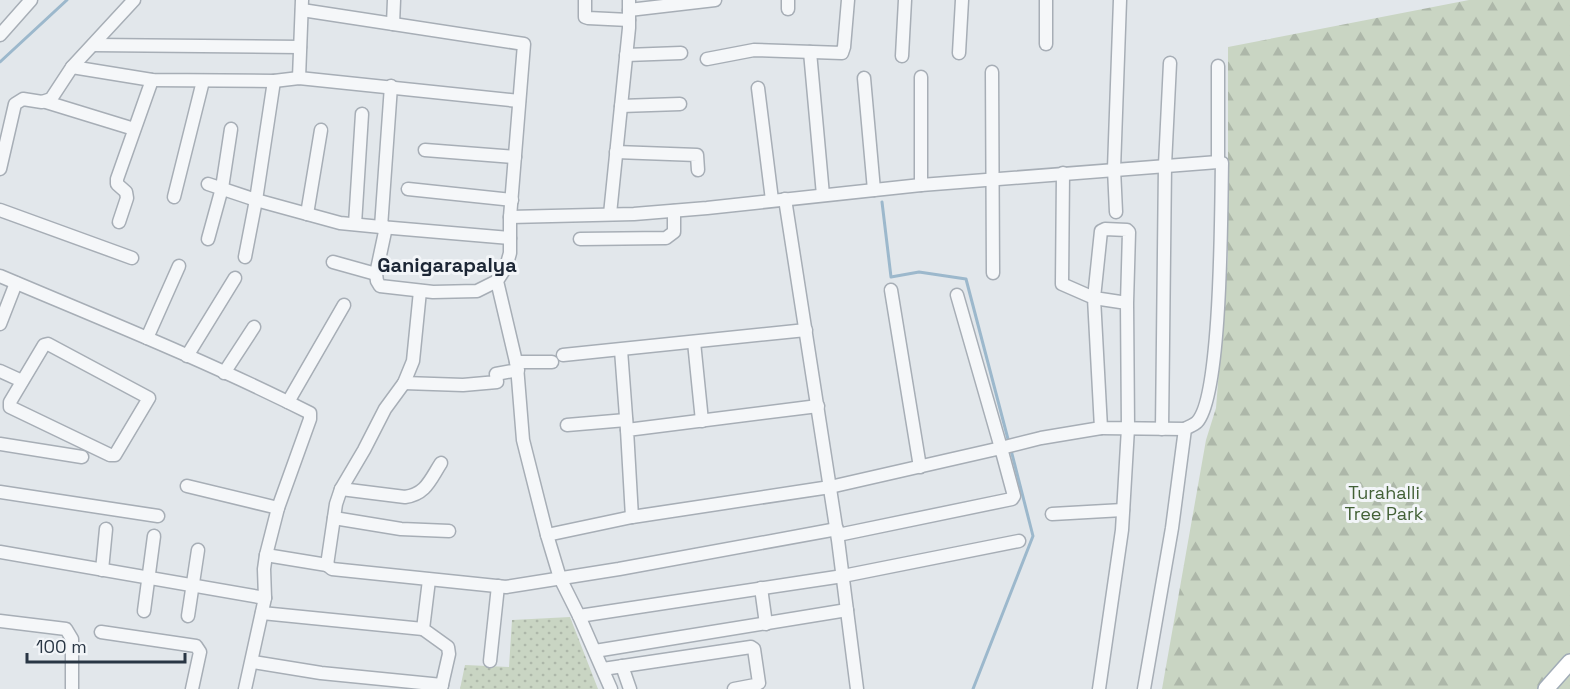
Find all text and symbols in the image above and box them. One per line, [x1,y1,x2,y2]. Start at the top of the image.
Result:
district label: Ganigarapalya [377,252,517,278]
park label: Turahalli Tree Park [1344,481,1424,525]
scale bar [27,626,184,664]
text: 100 m [36,635,87,658]

